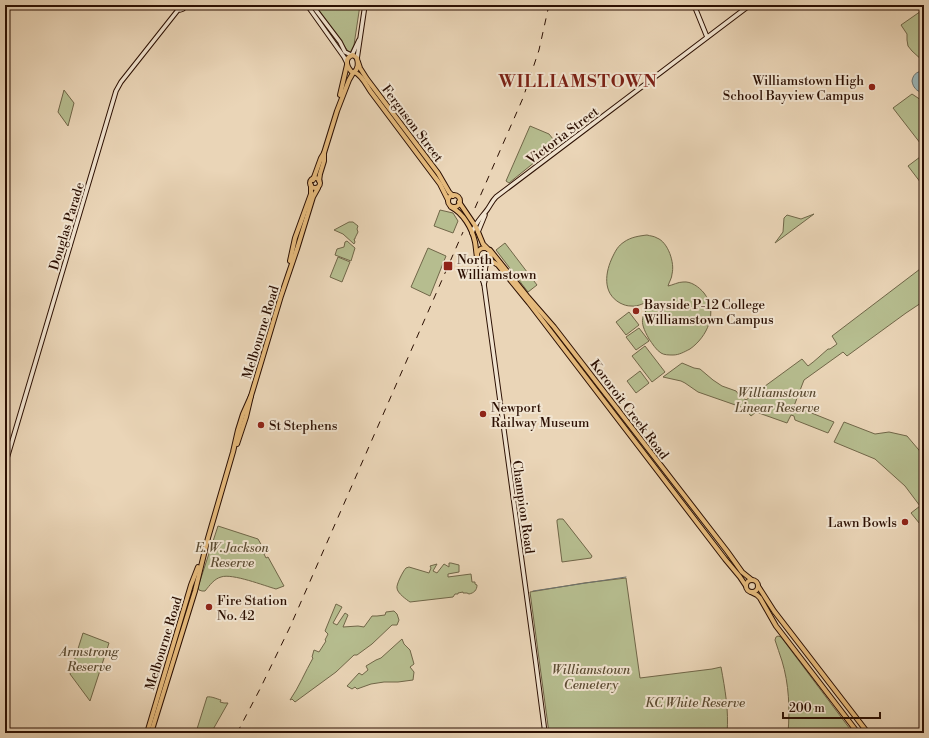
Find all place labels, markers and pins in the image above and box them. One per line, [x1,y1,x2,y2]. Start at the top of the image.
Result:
place label: Williamstown High School Bayview Campus [723,73,864,104]
marker: Williamstown High School Bayview Campus [867,82,877,92]
place label: North Williamstown [456,252,537,283]
marker: North Williamstown [442,260,454,272]
place label: Bayside P-12 College Williamstown Campus [643,297,774,328]
marker: Bayside P-12 College Williamstown Campus [631,306,641,316]
place label: Newport Railway Museum [491,400,590,431]
marker: Newport Railway Museum [478,409,488,419]
place label: St Stephens [269,418,338,434]
marker: St Stephens [256,420,266,430]
place label: Lawn Bowls [828,515,897,531]
marker: Lawn Bowls [900,517,910,527]
place label: Fire Station No. 42 [217,593,287,624]
marker: Fire Station No. 42 [204,602,214,612]

